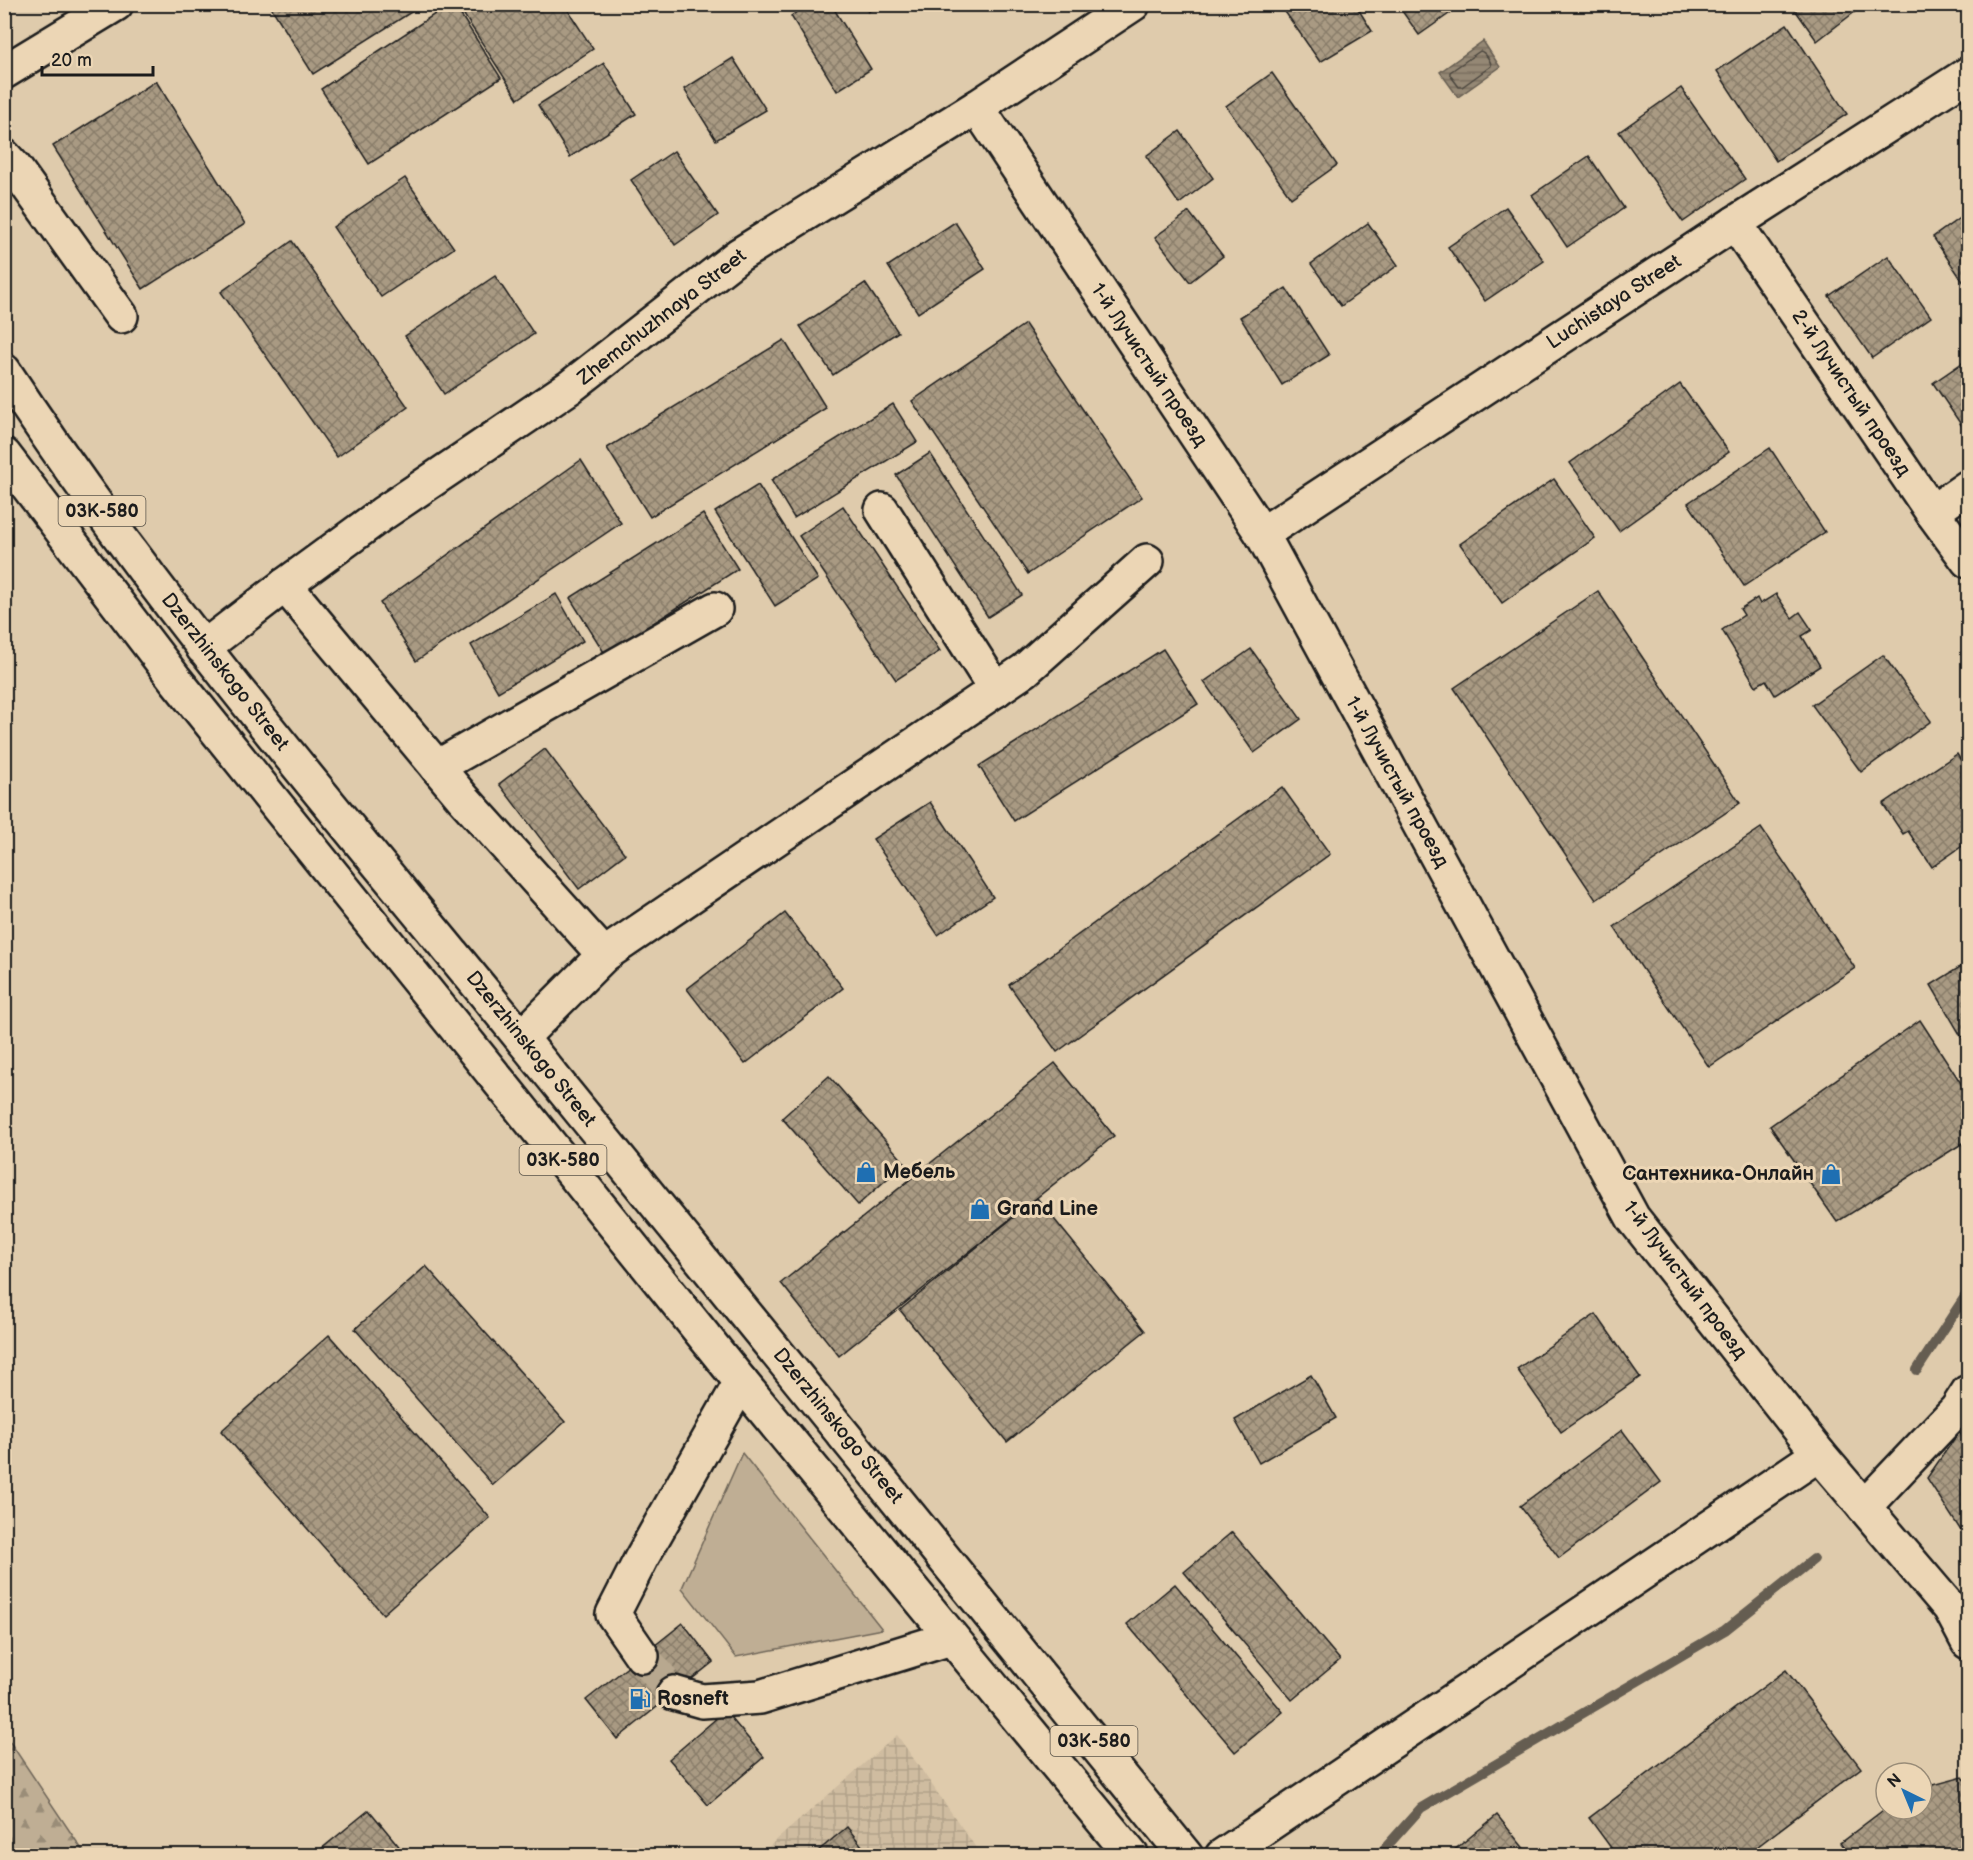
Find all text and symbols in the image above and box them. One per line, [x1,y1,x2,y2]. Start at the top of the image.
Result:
scale bar [42,39,153,77]
text: 20 m [51,50,92,71]
street label: Zhemchuzhnaya Street [572,244,751,391]
street label: Luchistaya Street [1542,250,1686,354]
street label: 1-й Лучистый проезд [1085,279,1213,451]
street label: 2-й Лучистый проезд [1786,305,1916,481]
road number: 03К-580 [58,496,146,526]
street label: Dzerzhinskogo Street [156,589,294,755]
street label: 1-й Лучистый проезд [1340,692,1454,872]
street label: Dzerzhinskogo Street [461,966,601,1132]
road number: 03К-580 [520,1145,606,1175]
shop icon: Мебель [854,1160,878,1184]
place label: Мебель [883,1160,956,1184]
place label: Сантехника-Онлайн [1622,1162,1814,1186]
shop icon: Сантехника-Онлайн [1819,1162,1843,1186]
street label: 1-й Лучистый проезд [1618,1196,1752,1364]
shop icon: Grand Line [968,1197,992,1221]
place label: Grand Line [997,1197,1098,1221]
street label: Dzerzhinskogo Street [768,1343,908,1509]
fuel station icon: Rosneft [628,1687,652,1711]
place label: Rosneft [657,1687,729,1711]
road number: 03К-580 [1050,1726,1138,1756]
north arrow [1874,1761,1934,1821]
text: N [1884,1770,1906,1792]

